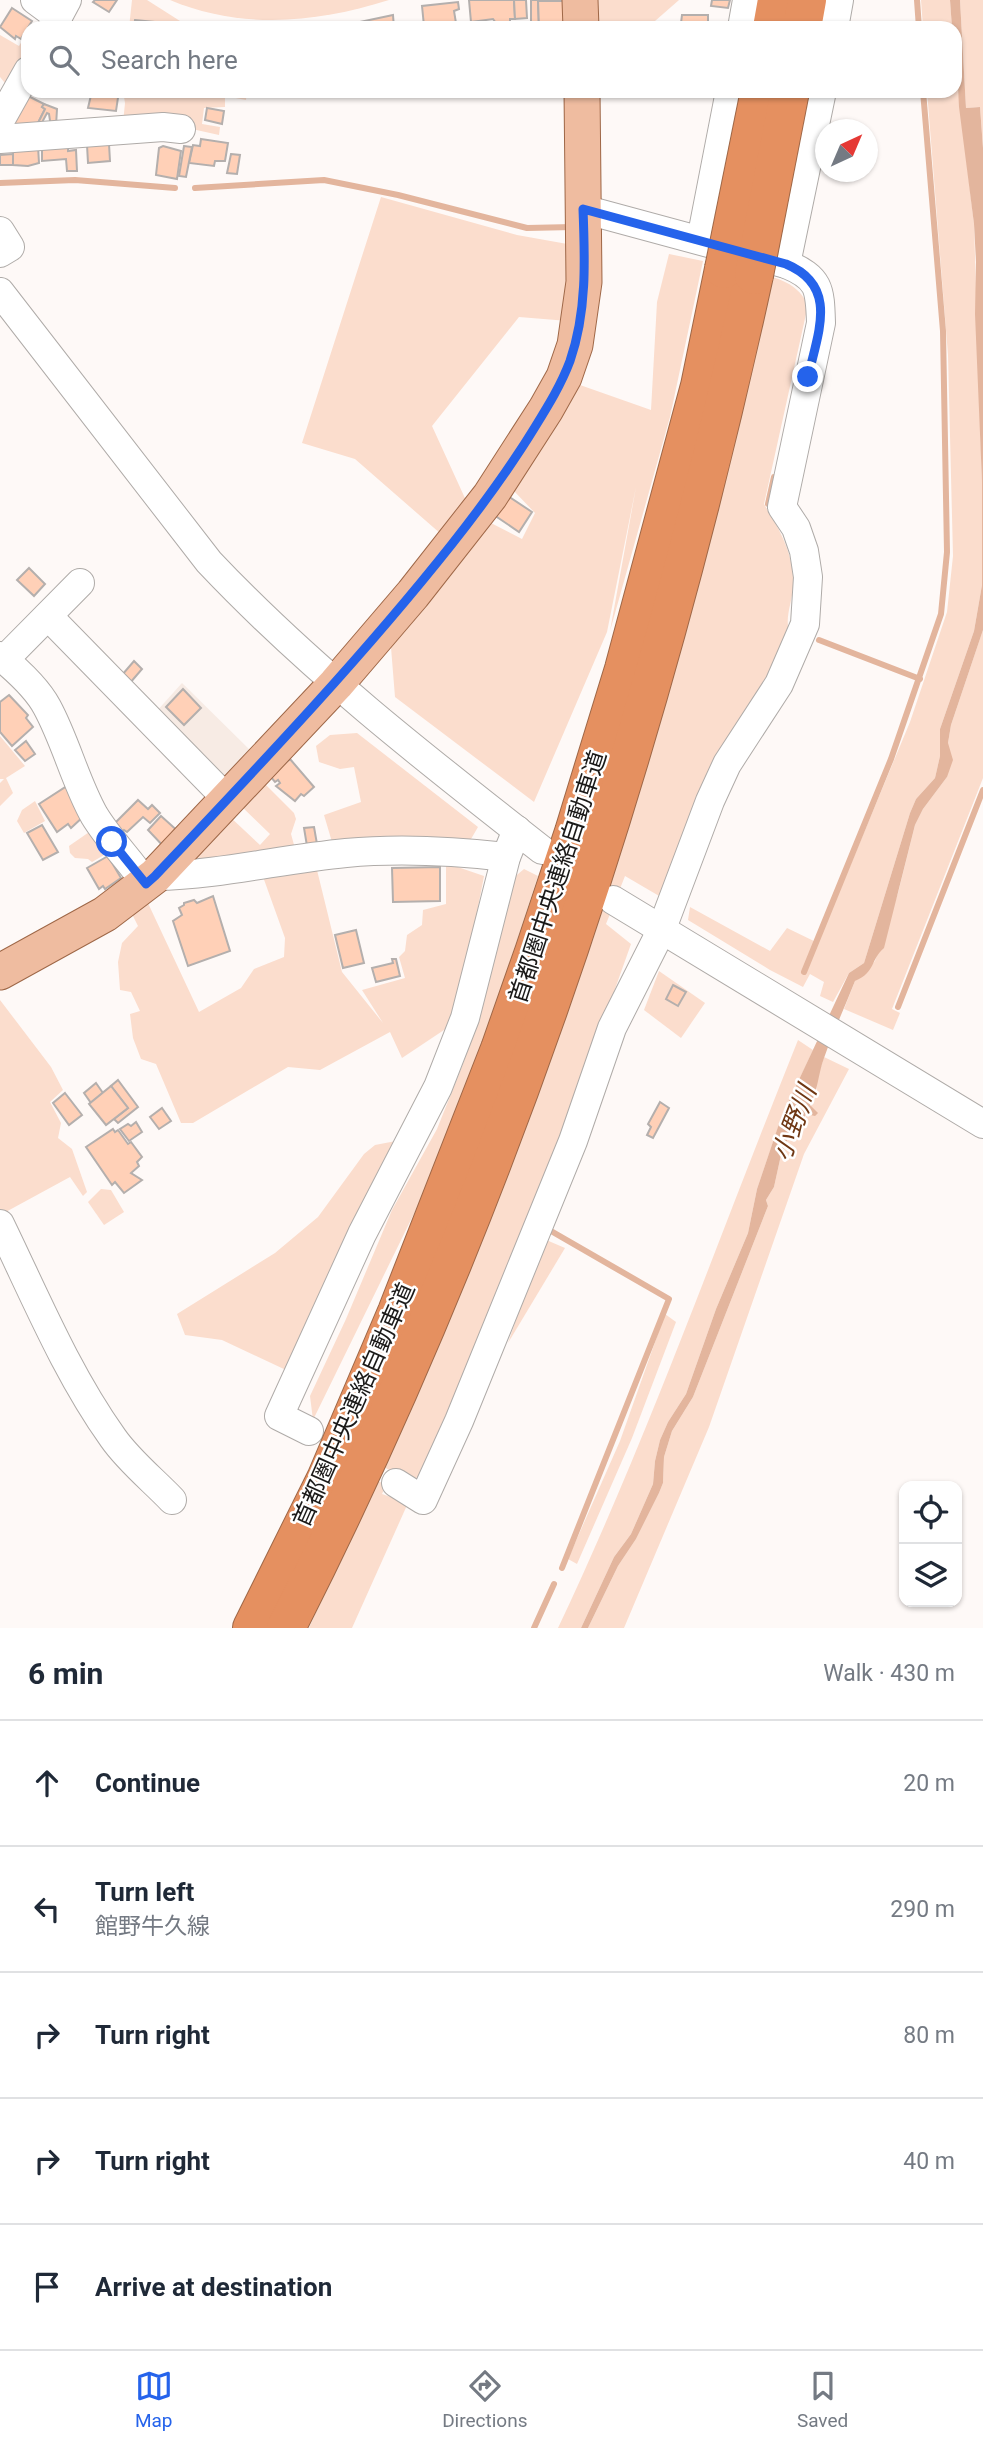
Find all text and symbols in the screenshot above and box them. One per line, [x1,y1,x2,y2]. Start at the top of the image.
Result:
search box [21,21,962,98]
icon: search [45,41,83,79]
text: Search here [101,45,238,75]
north arrow [815,119,878,182]
route end [792,361,823,392]
street label: 首都圏中央連絡自動車道 [504,747,612,1007]
route start [96,826,127,857]
water label: 小野川 [766,1078,823,1165]
street label: 首都圏中央連絡自動車道 [288,1279,420,1531]
map controls [899,1481,962,1607]
button: locate [899,1481,962,1544]
button: layers [899,1544,962,1607]
text: 6 min [28,1656,103,1691]
text: Walk · 430 m [823,1660,955,1687]
icon: ahead [28,1764,66,1802]
text: Continue [95,1768,200,1798]
text: 20 m [903,1770,955,1797]
text: Turn left [95,1877,194,1907]
icon: left [28,1890,66,1928]
text: 290 m [890,1896,955,1923]
text: 館野牛久線 [95,1913,210,1940]
icon: right [28,2016,66,2054]
text: Turn right [95,2020,210,2050]
text: 80 m [903,2022,955,2049]
icon: right [28,2142,66,2180]
text: Turn right [95,2146,210,2176]
text: 40 m [903,2148,955,2175]
icon: arrive [28,2268,66,2306]
text: Arrive at destination [95,2272,332,2302]
tab: Map [135,2367,173,2432]
tab: Directions [442,2367,527,2432]
tab: Saved [797,2367,848,2432]

